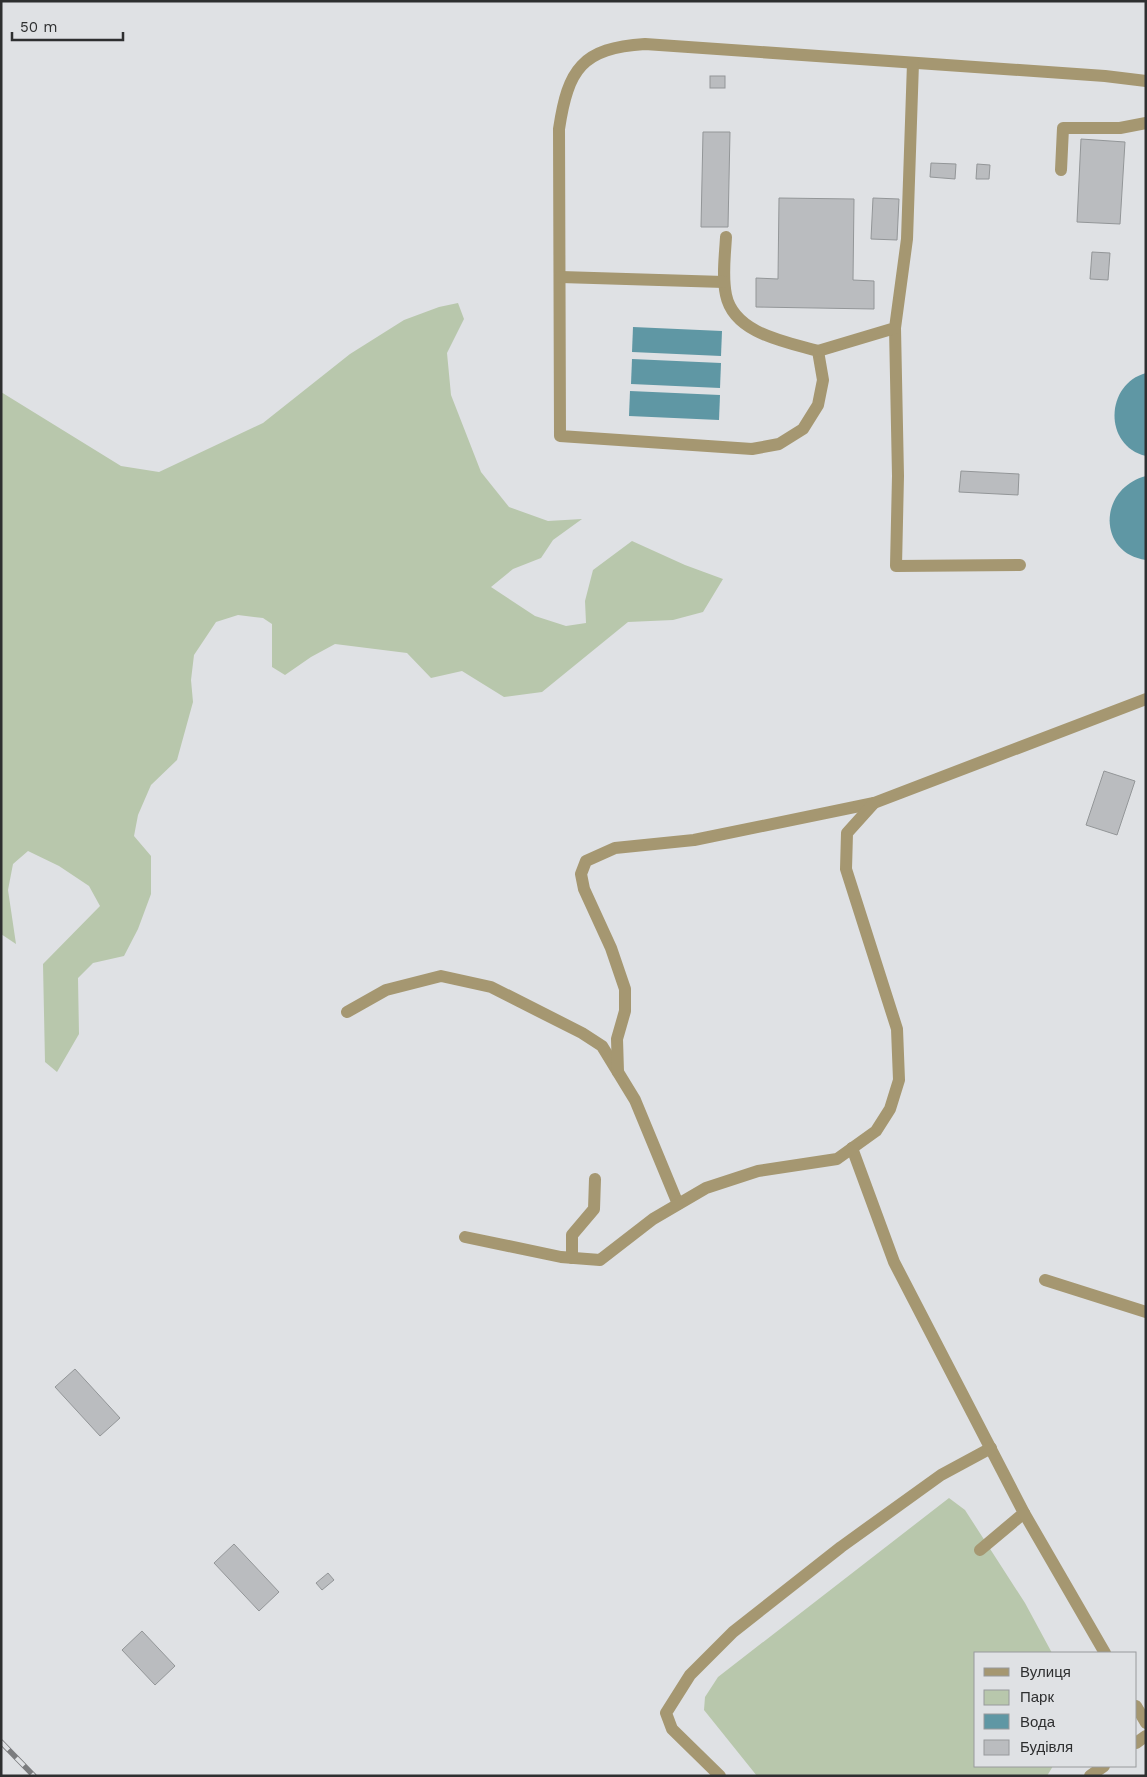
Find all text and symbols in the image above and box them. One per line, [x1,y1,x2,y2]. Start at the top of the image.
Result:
scale bar [12,10,124,42]
text: 50 m [20,18,57,36]
legend [974,1652,1137,1767]
text: Вулиця [1020,1663,1071,1681]
text: Парк [1020,1688,1054,1706]
text: Вода [1020,1713,1056,1731]
text: Будівля [1020,1738,1073,1756]

